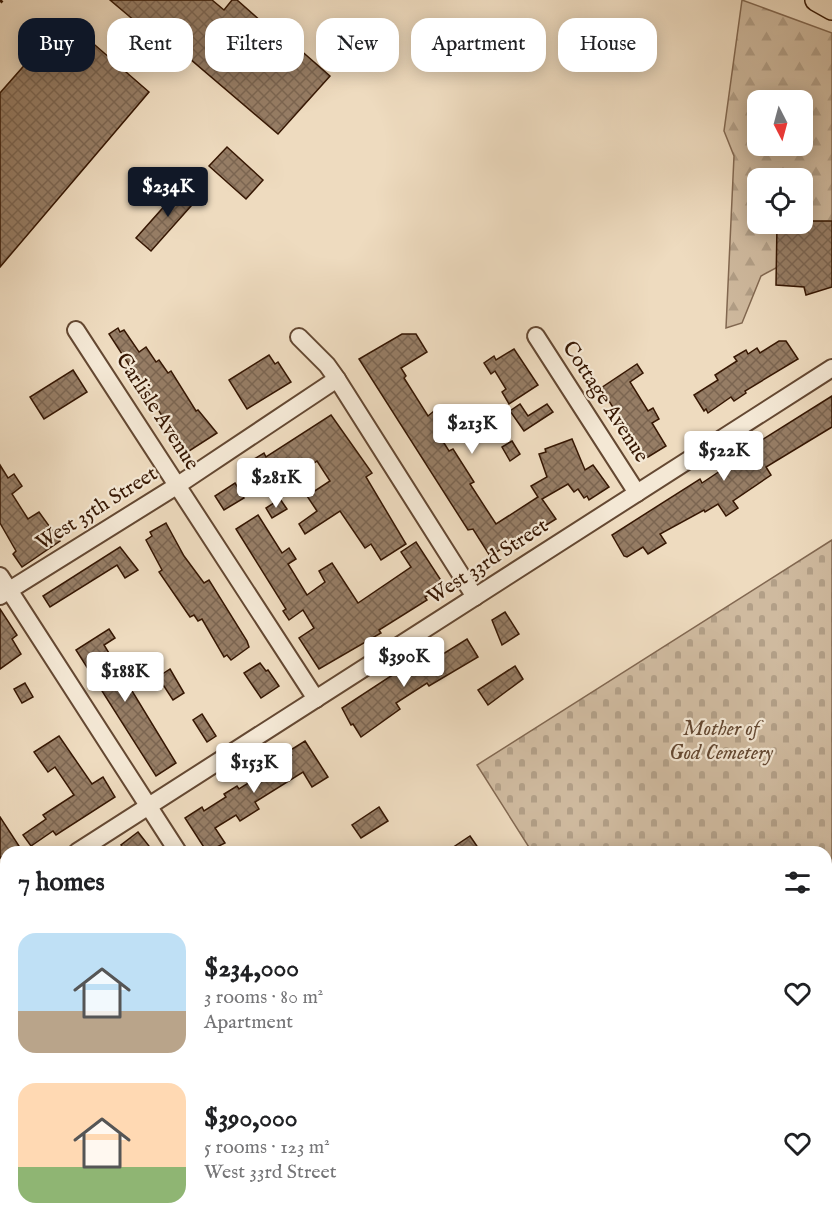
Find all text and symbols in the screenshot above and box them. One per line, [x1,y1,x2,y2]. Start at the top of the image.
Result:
chip: Buy [18,18,95,72]
chip: Rent [107,18,193,72]
chip: Filters [205,18,304,72]
chip: New [316,18,399,72]
chip: Apartment [411,18,546,72]
chip: House [558,18,657,72]
north arrow [747,90,813,156]
map controls [747,90,813,234]
pin: $234K [126,167,210,218]
button: locate [747,168,813,234]
text: $234K [142,174,194,199]
street label: Cottage Avenue [556,336,655,468]
street label: Carlisle Avenue [109,348,205,476]
pin: $213K [430,404,514,455]
text: $213K [447,411,497,436]
pin: $522K [682,431,766,482]
text: $522K [698,438,750,463]
pin: $281K [234,458,318,509]
street label: West 35th Street [31,461,163,557]
text: $281K [251,465,301,490]
street label: West 33rd Street [422,513,554,611]
pin: $390K [362,637,446,688]
text: $390K [378,644,430,669]
pin: $188K [83,652,167,703]
text: $188K [101,659,149,684]
park label: Mother of God Cemetery [669,716,773,767]
pin: $153K [212,743,296,794]
text: $153K [230,750,278,775]
text: 7 homes [18,866,105,899]
icon: filters [781,866,814,899]
text: $234,000 [204,952,299,985]
icon: home [66,957,138,1029]
icon: heart [781,977,814,1010]
text: 3 rooms · 80 m² [204,985,323,1010]
text: Apartment [204,1010,293,1035]
text: $390,000 [204,1102,297,1135]
icon: home [66,1107,138,1179]
icon: heart [781,1127,814,1160]
text: 5 rooms · 123 m² [204,1135,330,1160]
text: West 33rd Street [204,1160,337,1185]

